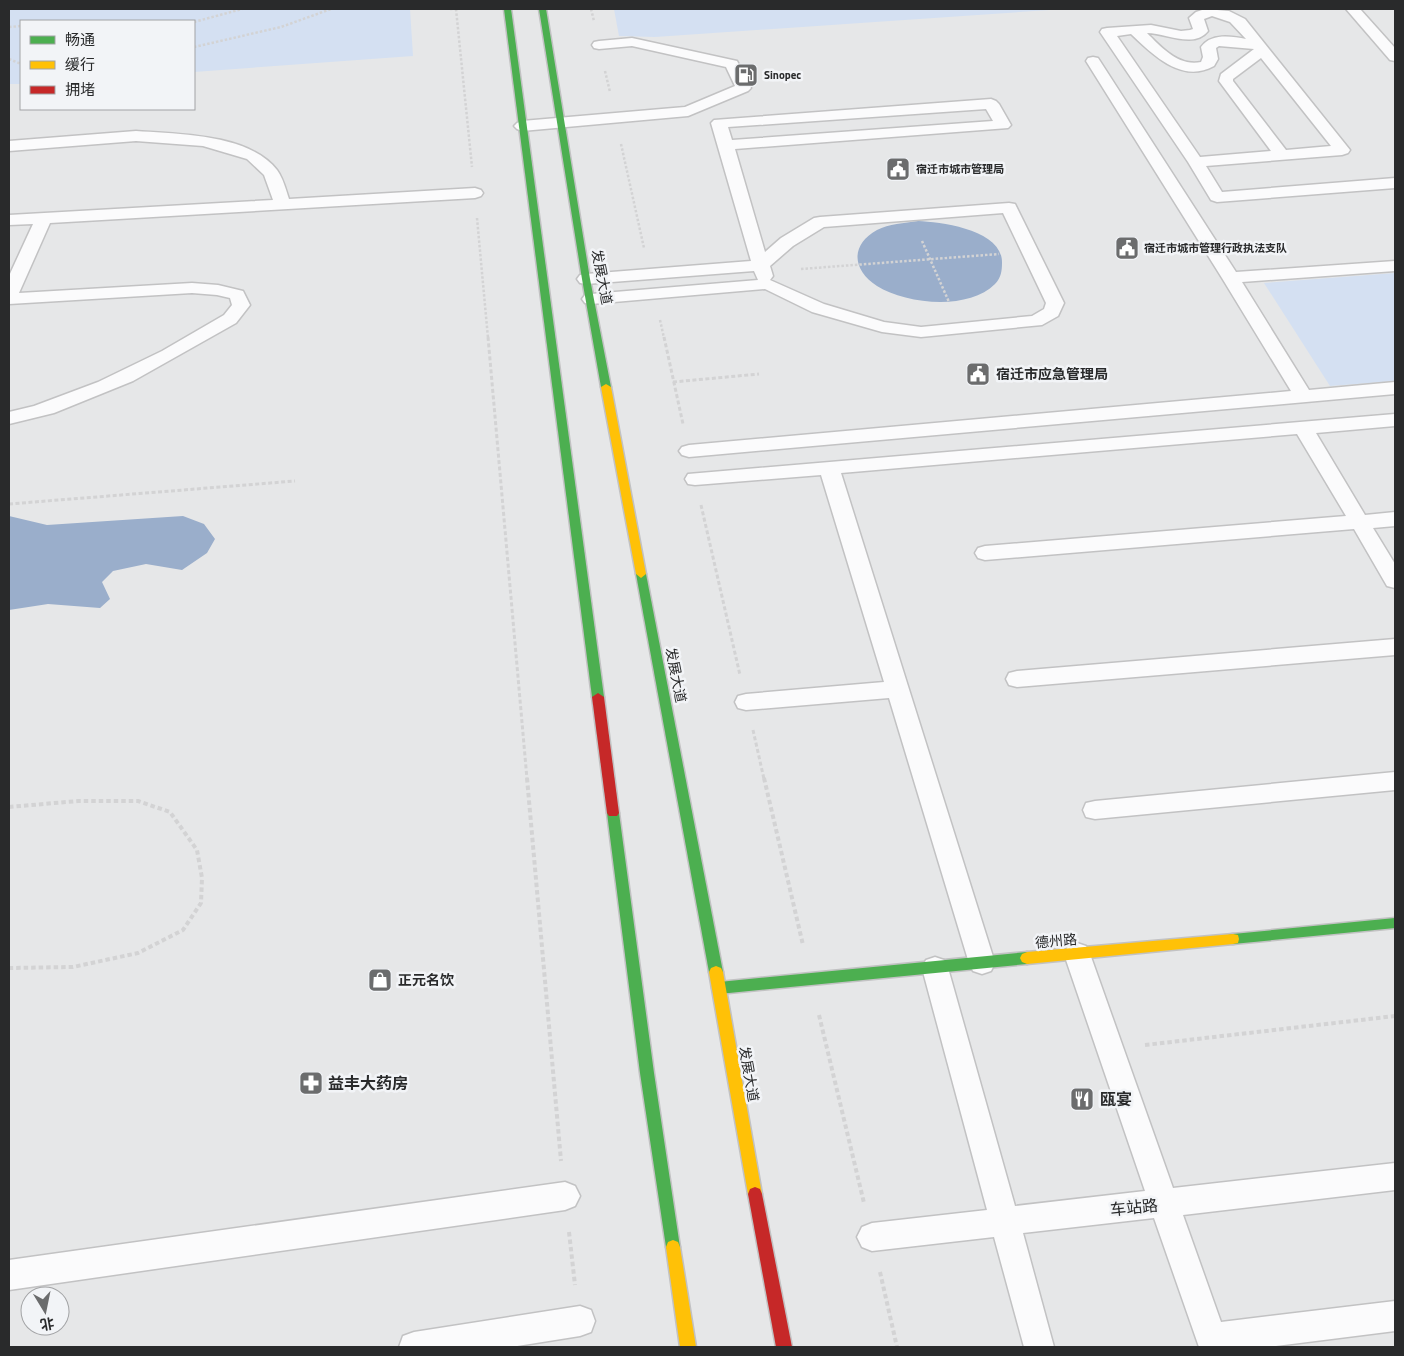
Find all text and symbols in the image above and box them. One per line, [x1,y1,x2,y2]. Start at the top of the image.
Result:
legend [20,20,195,110]
text: 畅通 [65,28,95,51]
text: 缓行 [65,53,95,76]
fuel station icon: Sinopec [733,62,759,88]
place label: Sinopec [764,67,801,83]
text: 拥堵 [65,78,95,101]
public building icon: 宿迁市城市管理局 [885,156,911,182]
place label: 宿迁市城市管理局 [916,161,1004,177]
public building icon: 宿迁市城市管理行政执法支队 [1114,235,1140,261]
place label: 宿迁市城市管理行政执法支队 [1144,240,1287,256]
street label: 发展大道 [587,247,618,306]
public building icon: 宿迁市应急管理局 [965,361,991,387]
place label: 宿迁市应急管理局 [996,363,1108,384]
street label: 发展大道 [661,645,692,704]
street label: 德州路 [1034,928,1078,953]
shop icon: 正元名饮 [367,967,393,993]
place label: 正元名饮 [398,969,455,990]
street label: 发展大道 [734,1045,765,1103]
pharmacy icon: 益丰大药房 [298,1070,324,1096]
place label: 益丰大药房 [328,1071,408,1095]
restaurant icon: 瓯宴 [1069,1086,1095,1112]
place label: 瓯宴 [1100,1087,1132,1111]
street label: 车站路 [1109,1193,1159,1221]
north arrow [20,1286,70,1336]
text: 北 [39,1313,56,1336]

